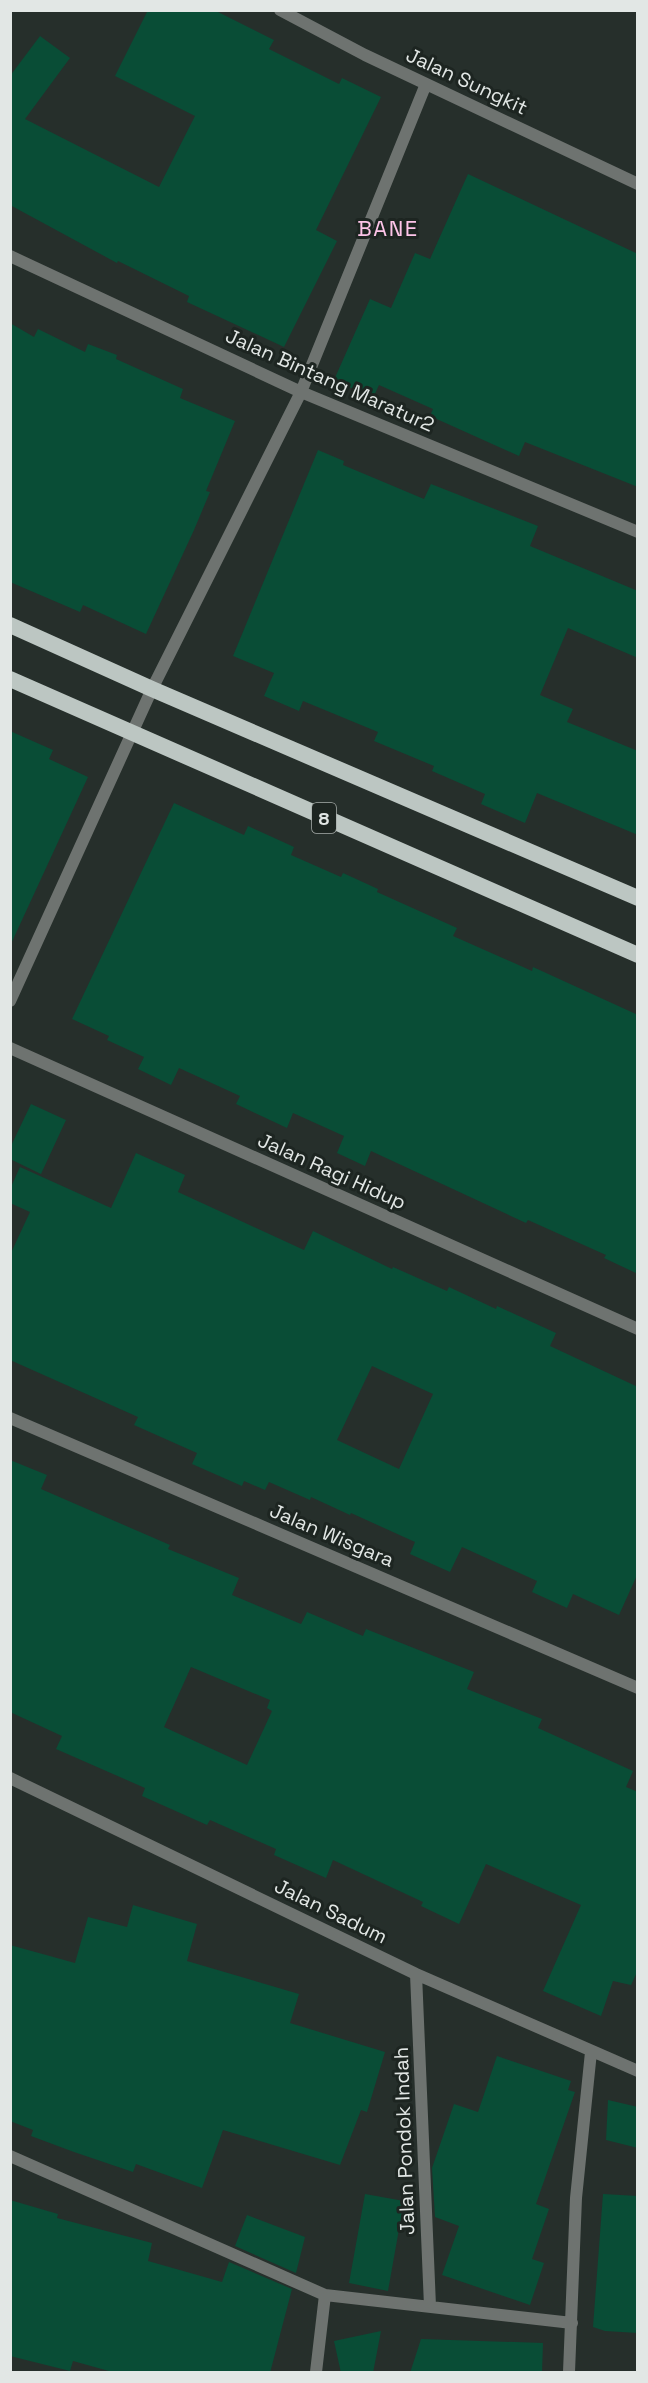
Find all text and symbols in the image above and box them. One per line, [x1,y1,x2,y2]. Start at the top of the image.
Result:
street label: Jalan Sungkit [402,42,532,120]
district label: BANE [357,214,419,242]
street label: Jalan Bintang Maratur2 [222,322,438,438]
road number: 8 [312,803,336,833]
street label: Jalan Ragi Hidup [254,1127,410,1215]
street label: Jalan Wisgara [266,1497,398,1573]
street label: Jalan Sadum [270,1872,392,1950]
street label: Jalan Pondok Indah [388,2047,420,2235]

